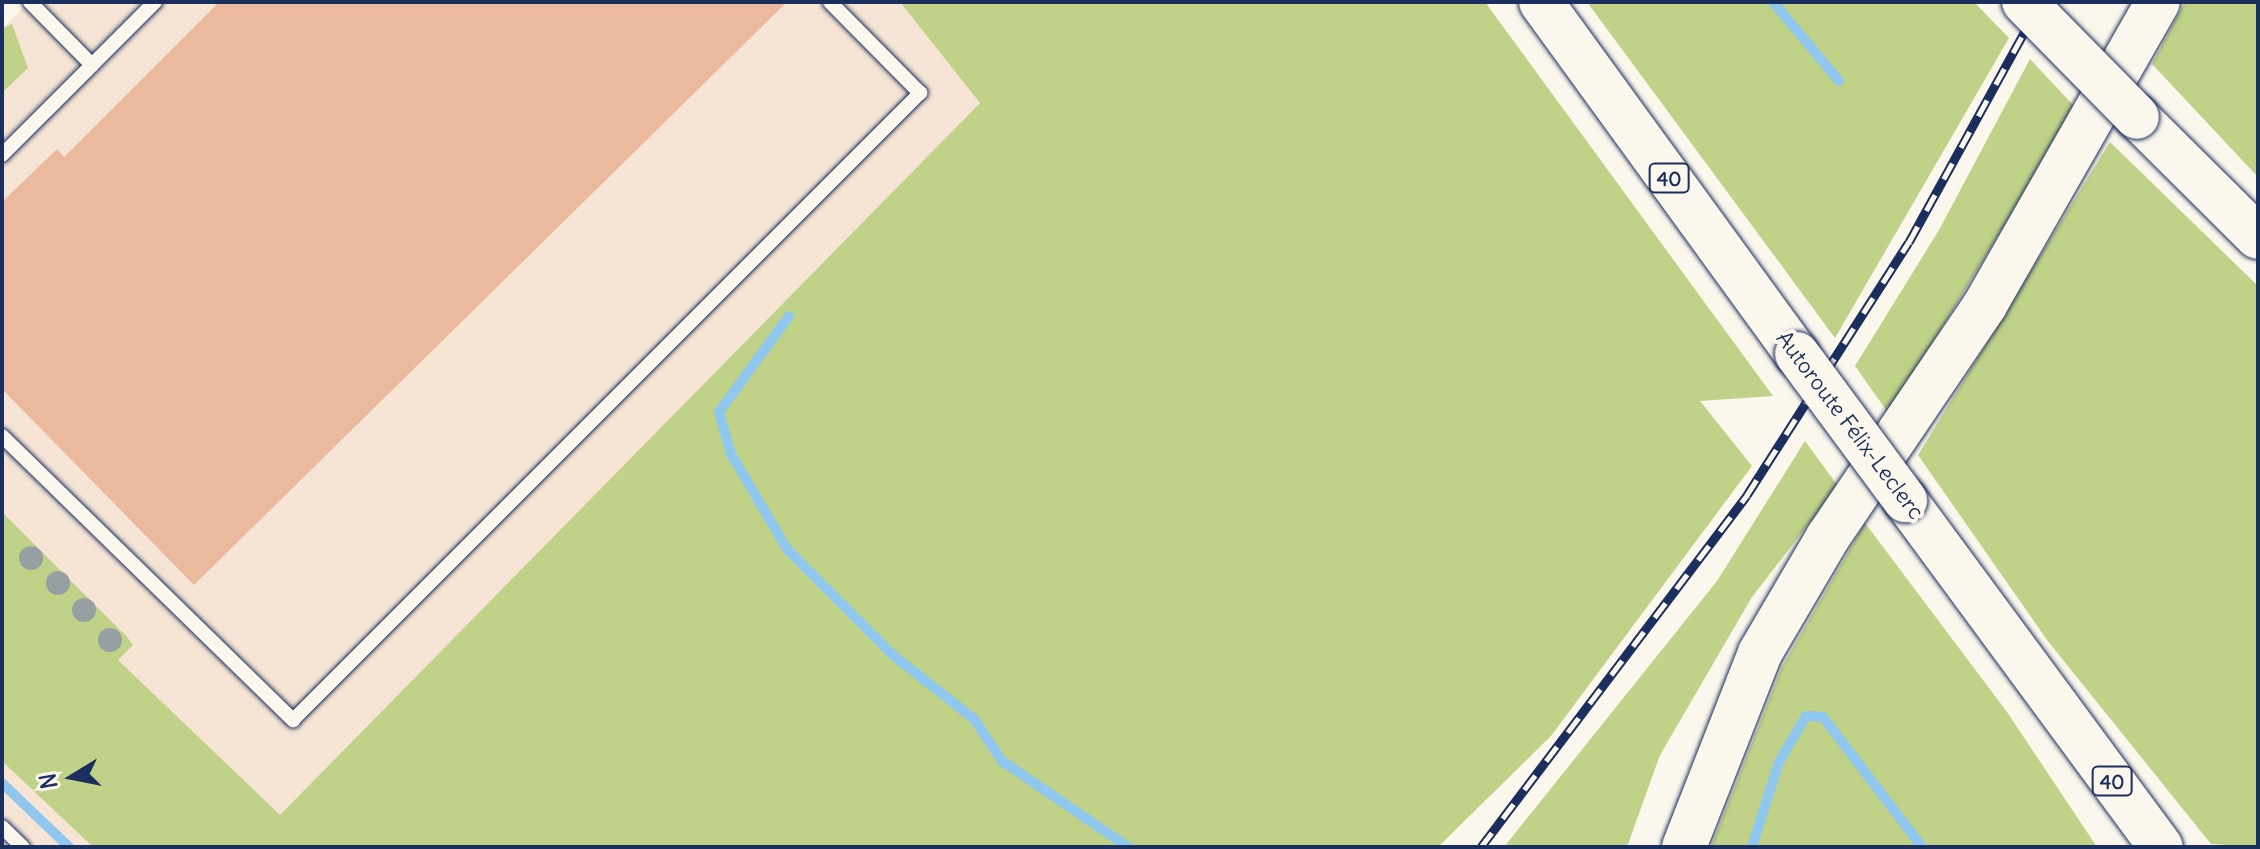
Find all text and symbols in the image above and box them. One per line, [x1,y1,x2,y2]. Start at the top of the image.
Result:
road number: 40 [1647,162,1691,194]
street label: Autoroute Félix-Leclerc [1771,326,1929,524]
north arrow [32,737,112,817]
road number: 40 [2090,765,2134,797]
text: N [33,771,63,791]

